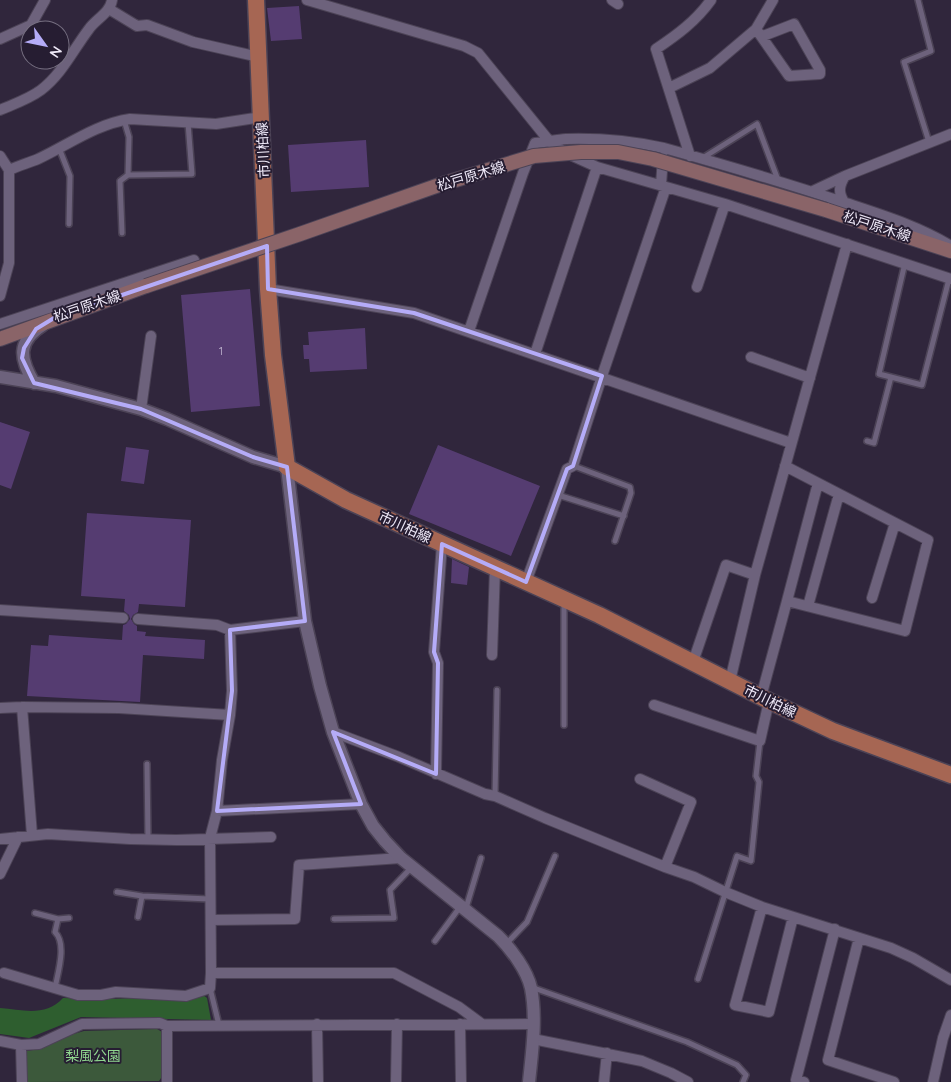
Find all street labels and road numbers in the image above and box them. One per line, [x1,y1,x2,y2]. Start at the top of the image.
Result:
street label: 市川柏線 [253,122,273,178]
street label: 松戸原木線 [435,157,507,195]
street label: 松戸原木線 [841,207,913,245]
street label: 松戸原木線 [51,286,123,326]
street label: 市川柏線 [376,507,434,547]
street label: 市川柏線 [741,681,799,721]

